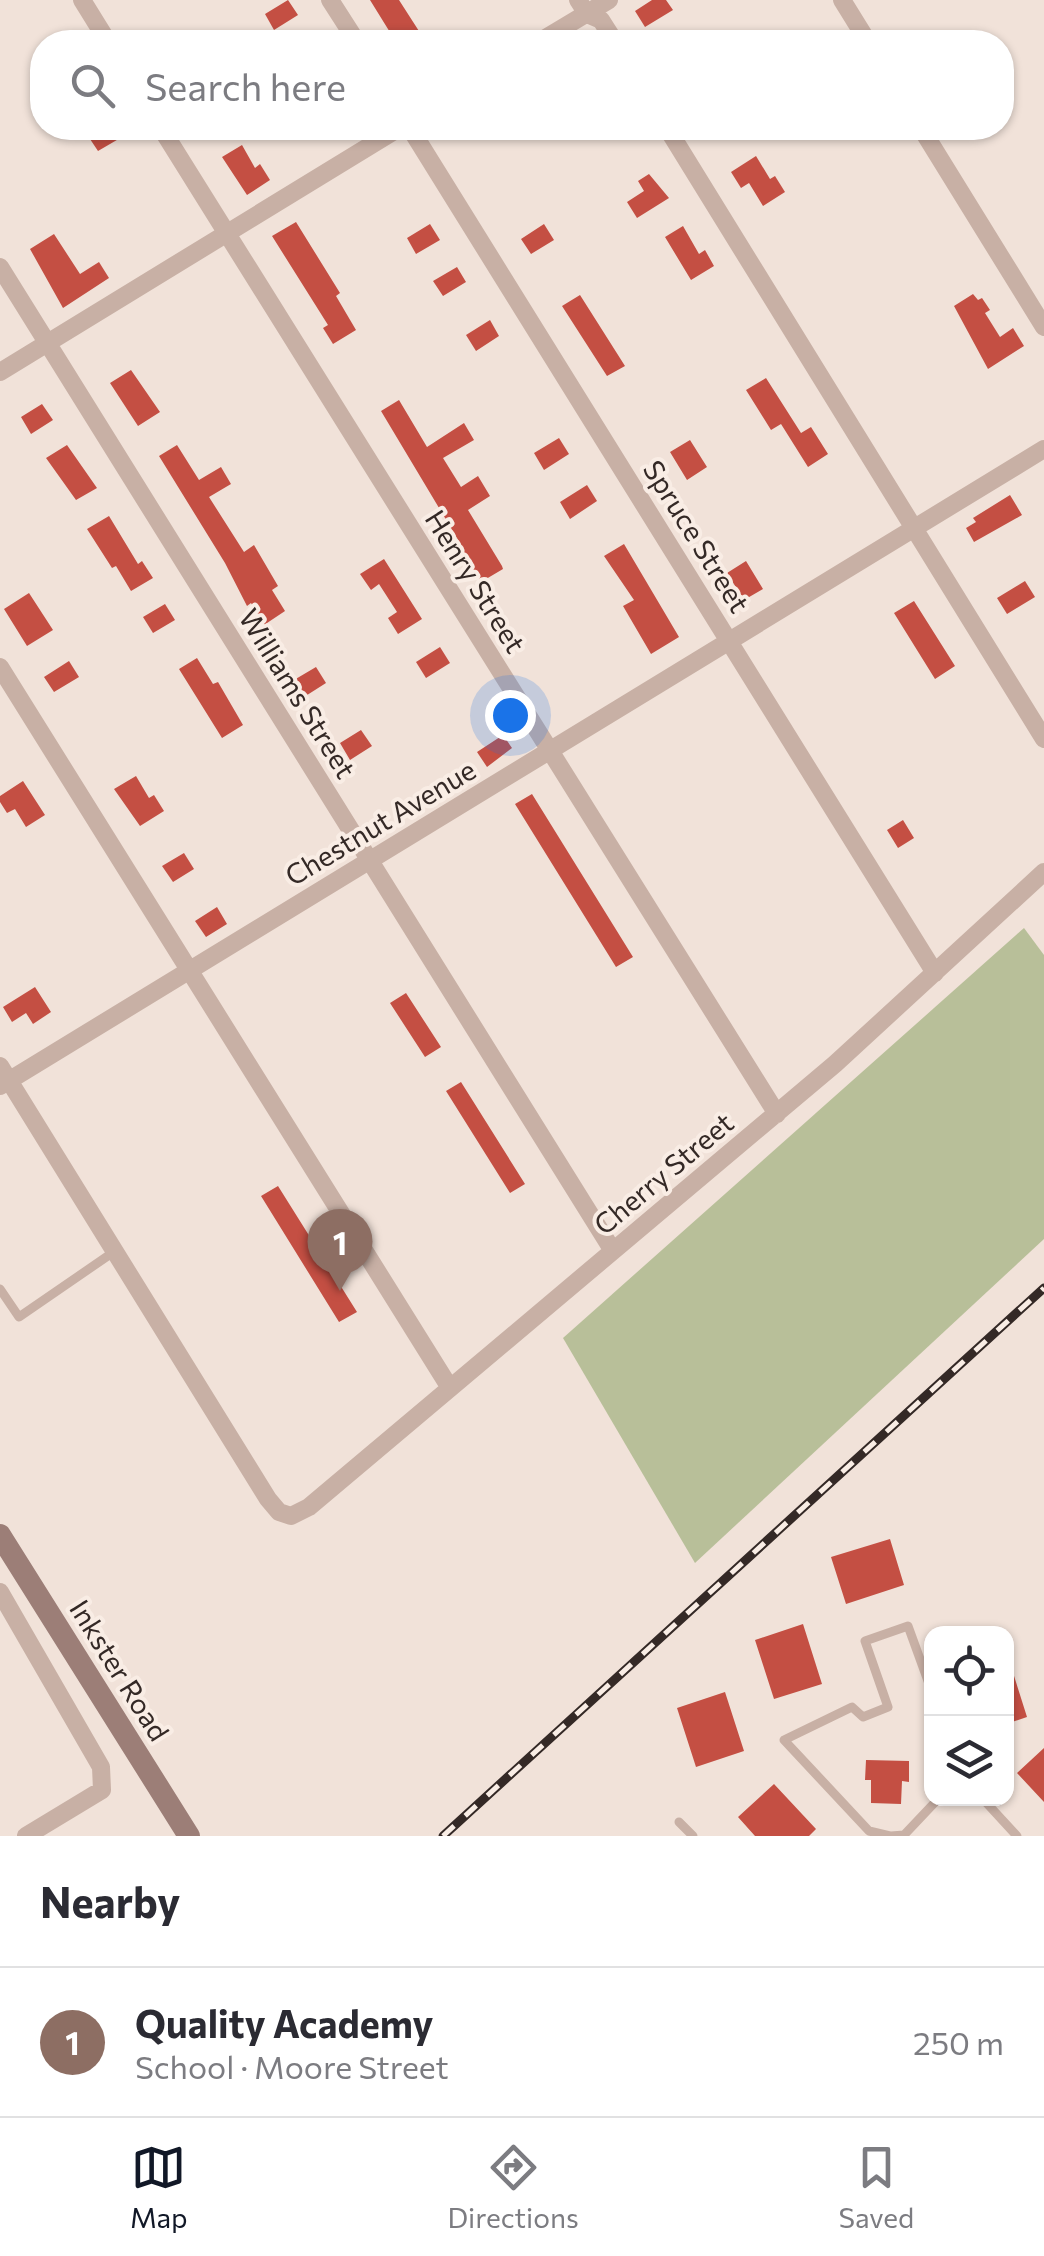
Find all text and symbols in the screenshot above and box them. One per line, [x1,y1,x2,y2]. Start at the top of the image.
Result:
search box [30,30,1014,140]
icon: search [65,58,120,113]
text: Search here [145,62,346,109]
street label: Spruce Street [637,454,757,618]
street label: Henry Street [419,503,533,659]
street label: Williams Street [232,602,364,784]
your location [485,690,536,741]
street label: Chestnut Avenue [279,752,481,892]
street label: Cherry Street [586,1105,740,1241]
pin: 1 [308,1208,372,1291]
street label: Inkster Road [63,1593,177,1747]
map controls [924,1626,1014,1806]
button: locate [924,1626,1014,1716]
button: layers [924,1716,1014,1806]
text: Nearby [40,1875,180,1927]
text: Quality Academy [135,1999,433,2046]
text: 1 [65,2022,80,2062]
text: 250 m [913,2022,1004,2062]
text: School · Moore Street [135,2046,449,2086]
tab: Map [130,2140,188,2234]
tab: Directions [447,2140,579,2234]
tab: Saved [839,2140,914,2234]

